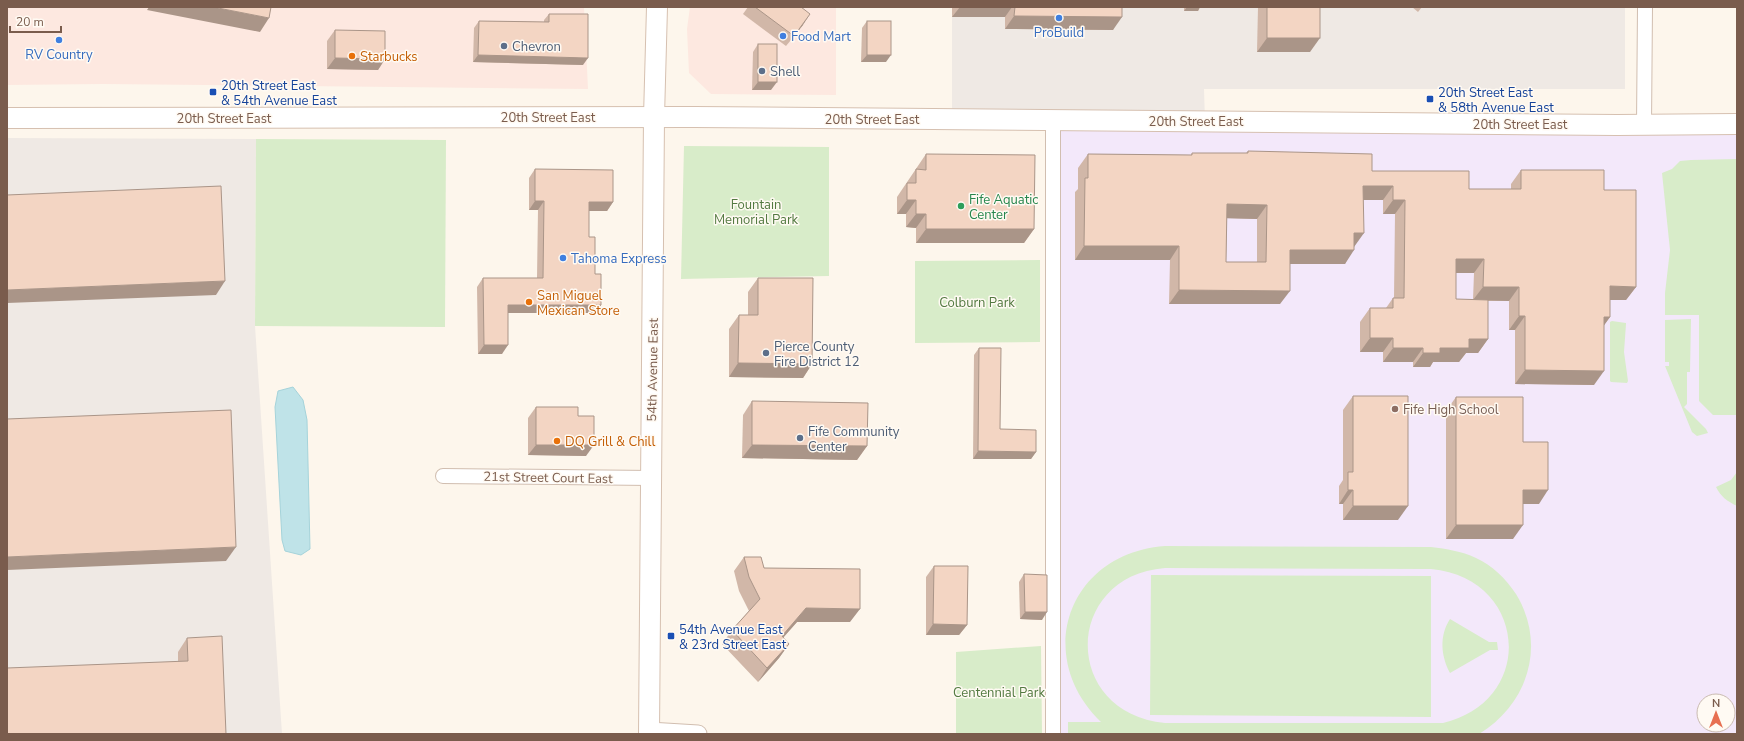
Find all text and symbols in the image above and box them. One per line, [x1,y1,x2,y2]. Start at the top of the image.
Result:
scale bar [10,8,61,34]
marker: ProBuild [1054,13,1064,23]
text: 20 m [16,14,44,30]
place label: ProBuild [1034,24,1084,42]
place label: Food Mart [791,28,851,46]
marker: Food Mart [778,31,788,41]
marker: RV Country [54,35,64,45]
place label: Chevron [512,38,561,56]
marker: Chevron [499,41,509,51]
place label: RV Country [25,46,93,64]
place label: Starbucks [360,48,418,66]
marker: Starbucks [347,51,357,61]
place label: Shell [770,63,800,81]
marker: Shell [757,66,767,76]
place label: 20th Street East & 54th Avenue East [221,77,337,110]
place label: 20th Street East & 58th Avenue East [1438,84,1554,117]
marker: 20th Street East & 54th Avenue East [208,87,218,97]
marker: 20th Street East & 58th Avenue East [1425,94,1435,104]
street label: 20th Street East [501,109,596,127]
street label: 20th Street East [177,110,272,128]
street label: 20th Street East [825,111,920,129]
street label: 20th Street East [1149,113,1244,131]
street label: 20th Street East [1473,116,1568,134]
place label: Fife Aquatic Center [969,191,1038,224]
park label: Fountain Memorial Park [714,196,799,229]
marker: Fife Aquatic Center [956,201,966,211]
place label: Tahoma Express [571,250,667,268]
marker: Tahoma Express [558,253,568,263]
place label: San Miguel Mexican Store [537,287,620,320]
park label: Colburn Park [939,294,1015,312]
marker: San Miguel Mexican Store [524,297,534,307]
street label: 54th Avenue East [643,318,663,422]
place label: Pierce County Fire District 12 [774,338,860,371]
marker: Pierce County Fire District 12 [761,348,771,358]
place label: Fife High School [1403,401,1499,419]
marker: Fife High School [1390,404,1400,414]
place label: Fife Community Center [808,423,900,456]
place label: DQ Grill & Chill [565,433,655,451]
marker: Fife Community Center [795,433,805,443]
marker: DQ Grill & Chill [552,436,562,446]
street label: 21st Street Court East [483,468,613,488]
place label: 54th Avenue East & 23rd Street East [679,621,787,654]
marker: 54th Avenue East & 23rd Street East [666,631,676,641]
park label: Centennial Park [953,684,1045,702]
north arrow [1696,693,1736,733]
text: N [1712,696,1720,711]

